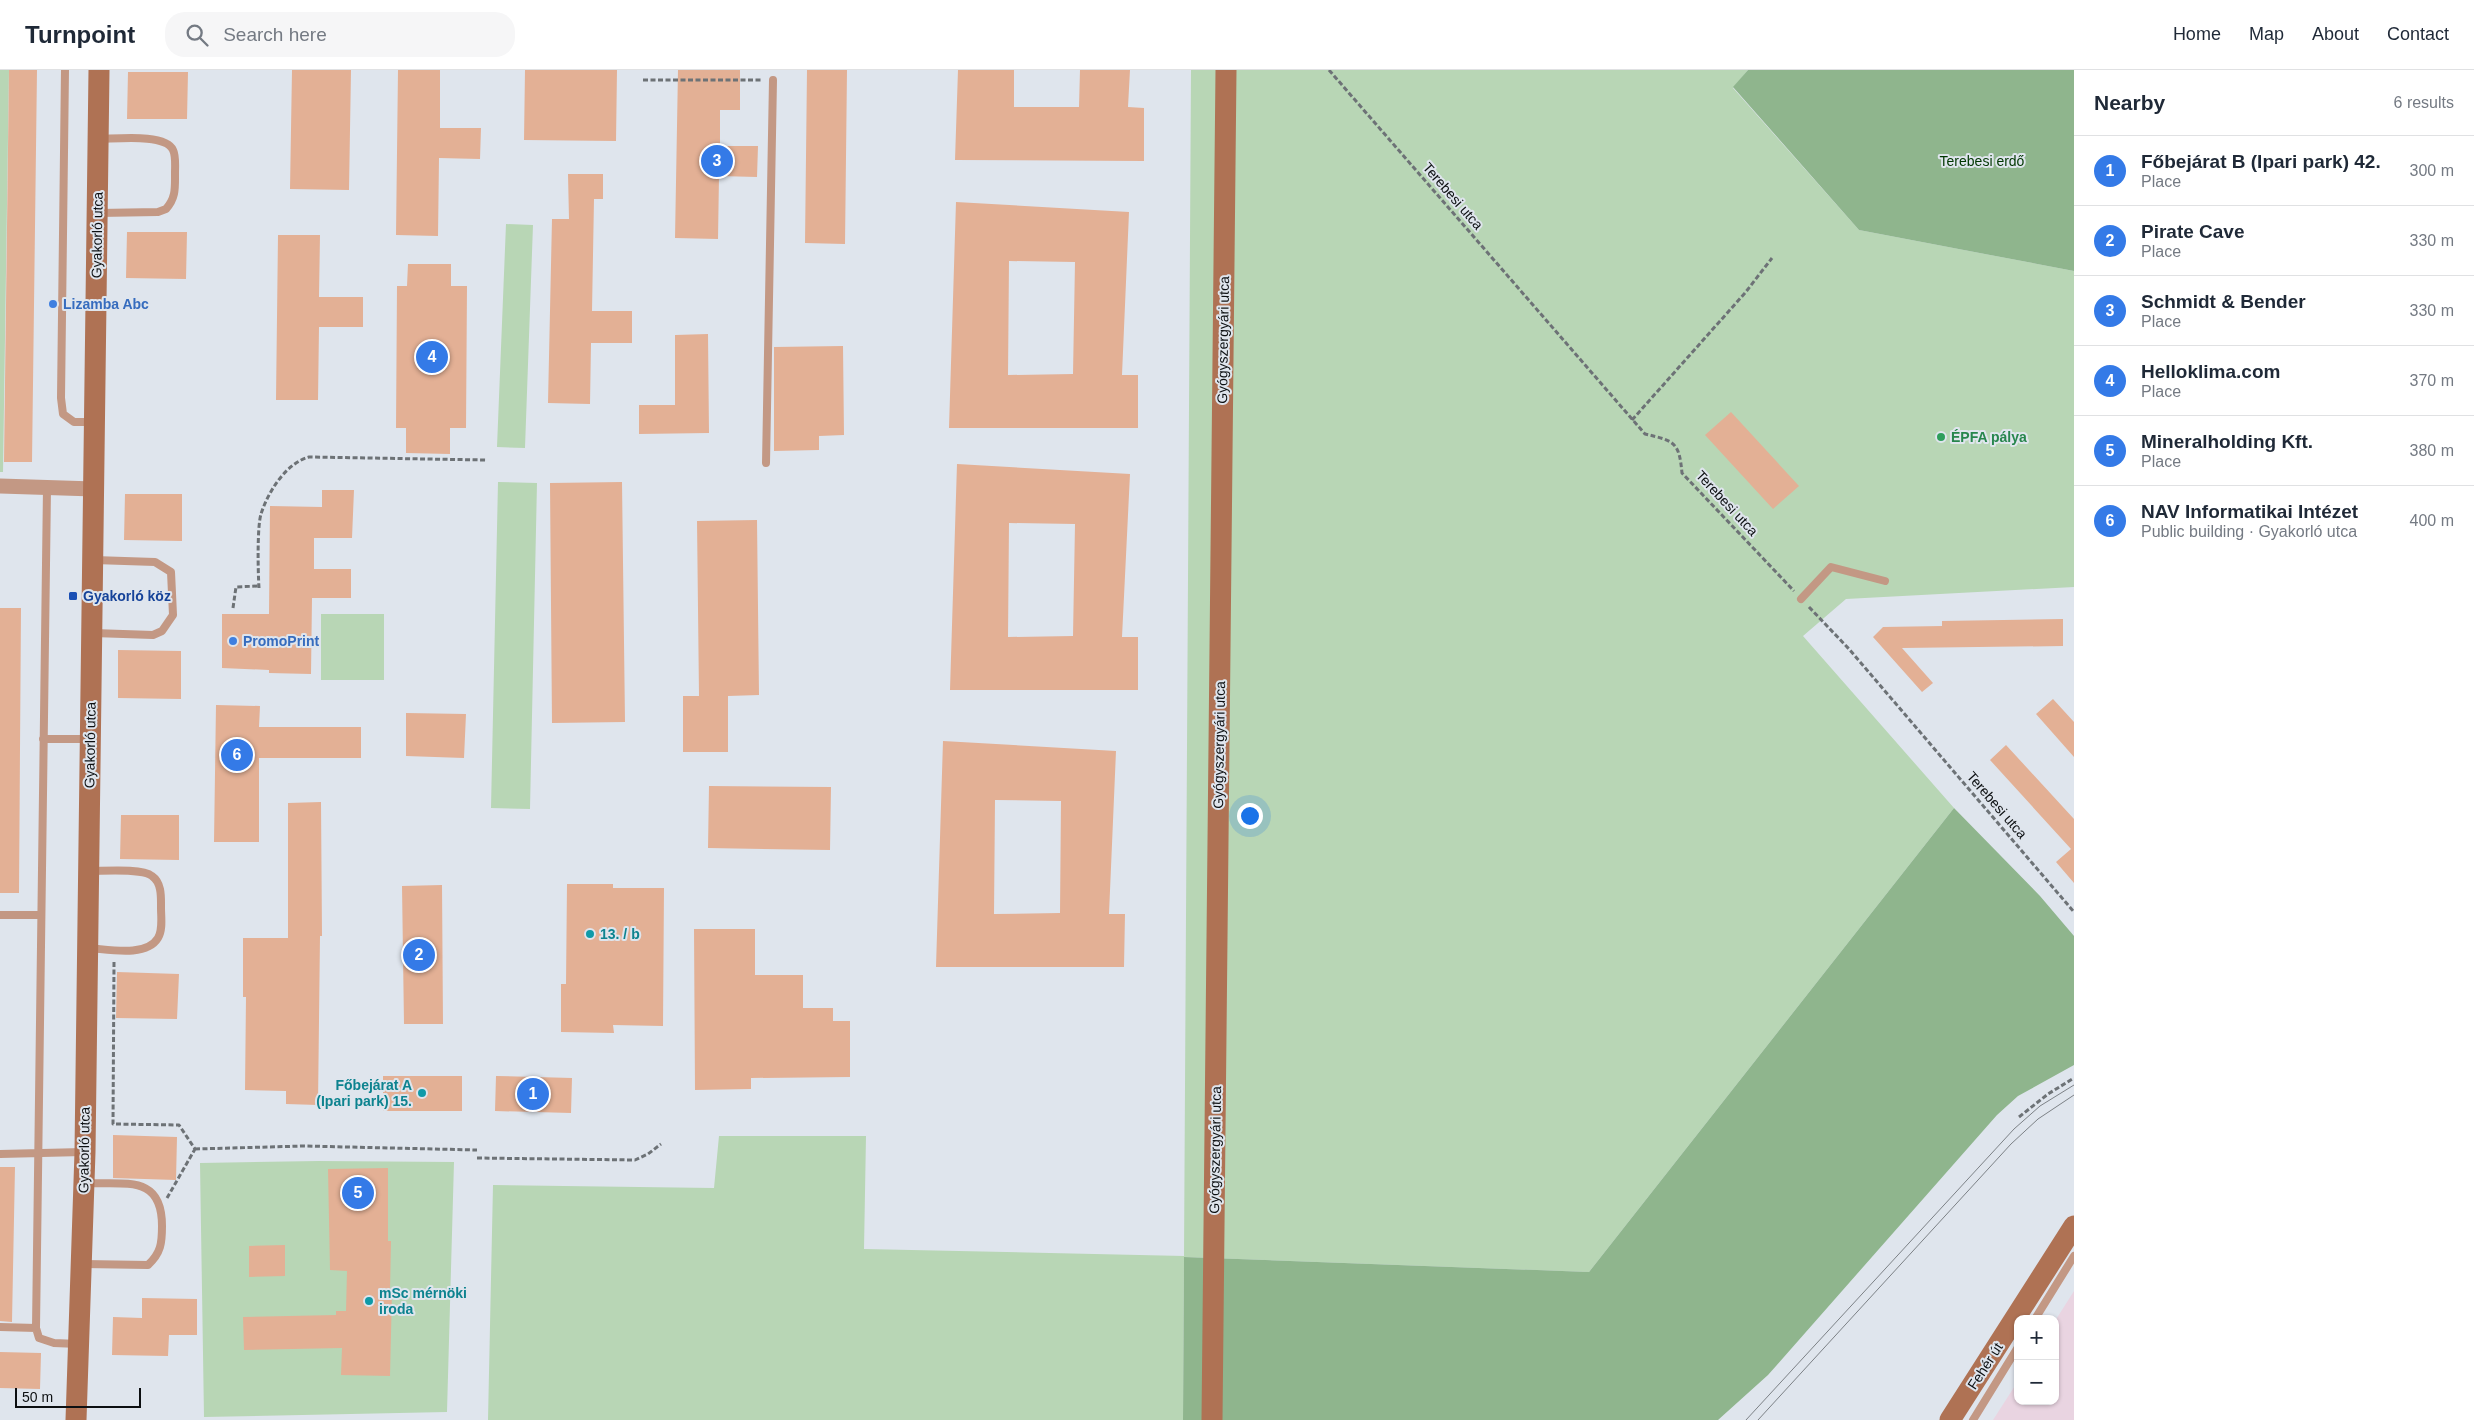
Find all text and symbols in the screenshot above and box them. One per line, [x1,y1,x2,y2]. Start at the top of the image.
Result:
search box [165,12,515,57]
text: Turnpoint [25,21,135,48]
icon: search [183,21,211,49]
text: Search here [223,24,327,45]
text: Home [2173,24,2221,44]
text: Map [2249,24,2284,44]
text: About [2312,24,2359,44]
text: Contact [2387,24,2449,44]
text: Nearby [2094,91,2165,114]
text: 6 results [2394,94,2454,111]
pin: 3 [701,142,733,180]
text: Főbejárat B (Ipari park) 42. [2141,151,2381,172]
park label: Terebesi erdő [1940,153,2025,169]
street label: Terebesi utca [1420,159,1486,233]
text: 1 [2106,162,2114,179]
text: 300 m [2410,162,2454,179]
text: Place [2141,173,2181,190]
street label: Gyakorló utca [88,191,106,278]
text: Pirate Cave [2141,221,2245,242]
text: 2 [2106,232,2114,249]
text: 330 m [2410,232,2454,249]
text: Place [2141,243,2181,260]
street label: Gyógyszergyári utca [1214,276,1232,404]
text: Schmidt & Bender [2141,291,2306,312]
place label: Lizamba Abc [63,296,149,312]
marker: Lizamba Abc [47,298,59,310]
text: 3 [2106,302,2114,319]
text: 330 m [2410,302,2454,319]
text: Place [2141,313,2181,330]
pin: 4 [416,338,448,376]
text: Helloklima.com [2141,361,2280,382]
text: 4 [2106,372,2114,389]
text: 370 m [2410,372,2454,389]
text: Place [2141,383,2181,400]
place label: ÉPFA pálya [1951,429,2027,445]
marker: ÉPFA pálya [1935,431,1947,443]
text: Mineralholding Kft. [2141,431,2313,452]
text: 5 [2106,442,2114,459]
text: 380 m [2410,442,2454,459]
text: Place [2141,453,2181,470]
street label: Terebesi utca [1693,467,1761,539]
text: NAV Informatikai Intézet [2141,501,2358,522]
text: 6 [2106,512,2114,529]
text: 400 m [2410,512,2454,529]
text: Public building · Gyakorló utca [2141,523,2357,540]
place label: Gyakorló köz [83,588,171,604]
marker: Gyakorló köz [67,590,79,602]
place label: PromoPrint [243,633,320,649]
marker: PromoPrint [227,635,239,647]
street label: Gyógyszergyári utca [1210,681,1228,809]
street label: Gyakorló utca [81,701,99,788]
pin: 6 [221,736,253,774]
street label: Terebesi utca [1964,768,2030,842]
your location [1237,803,1263,829]
place label: 13. / b [600,926,640,942]
marker: 13. / b [584,928,596,940]
pin: 2 [403,936,435,974]
pin: 1 [517,1075,549,1113]
place label: Főbejárat A (Ipari park) 15. [316,1077,412,1109]
street label: Gyógyszergyári utca [1206,1086,1224,1214]
marker: Főbejárat A (Ipari park) 15. [416,1087,428,1099]
street label: Gyakorló utca [75,1106,93,1193]
pin: 5 [342,1174,374,1212]
place label: mSc mérnöki iroda [379,1285,467,1317]
marker: mSc mérnöki iroda [363,1295,375,1307]
map controls [2014,1315,2059,1405]
button: + [2014,1315,2059,1360]
street label: Fehér út [1964,1340,2006,1392]
button: − [2014,1360,2059,1405]
scale bar [15,1385,141,1408]
text: 50 m [22,1389,53,1405]

